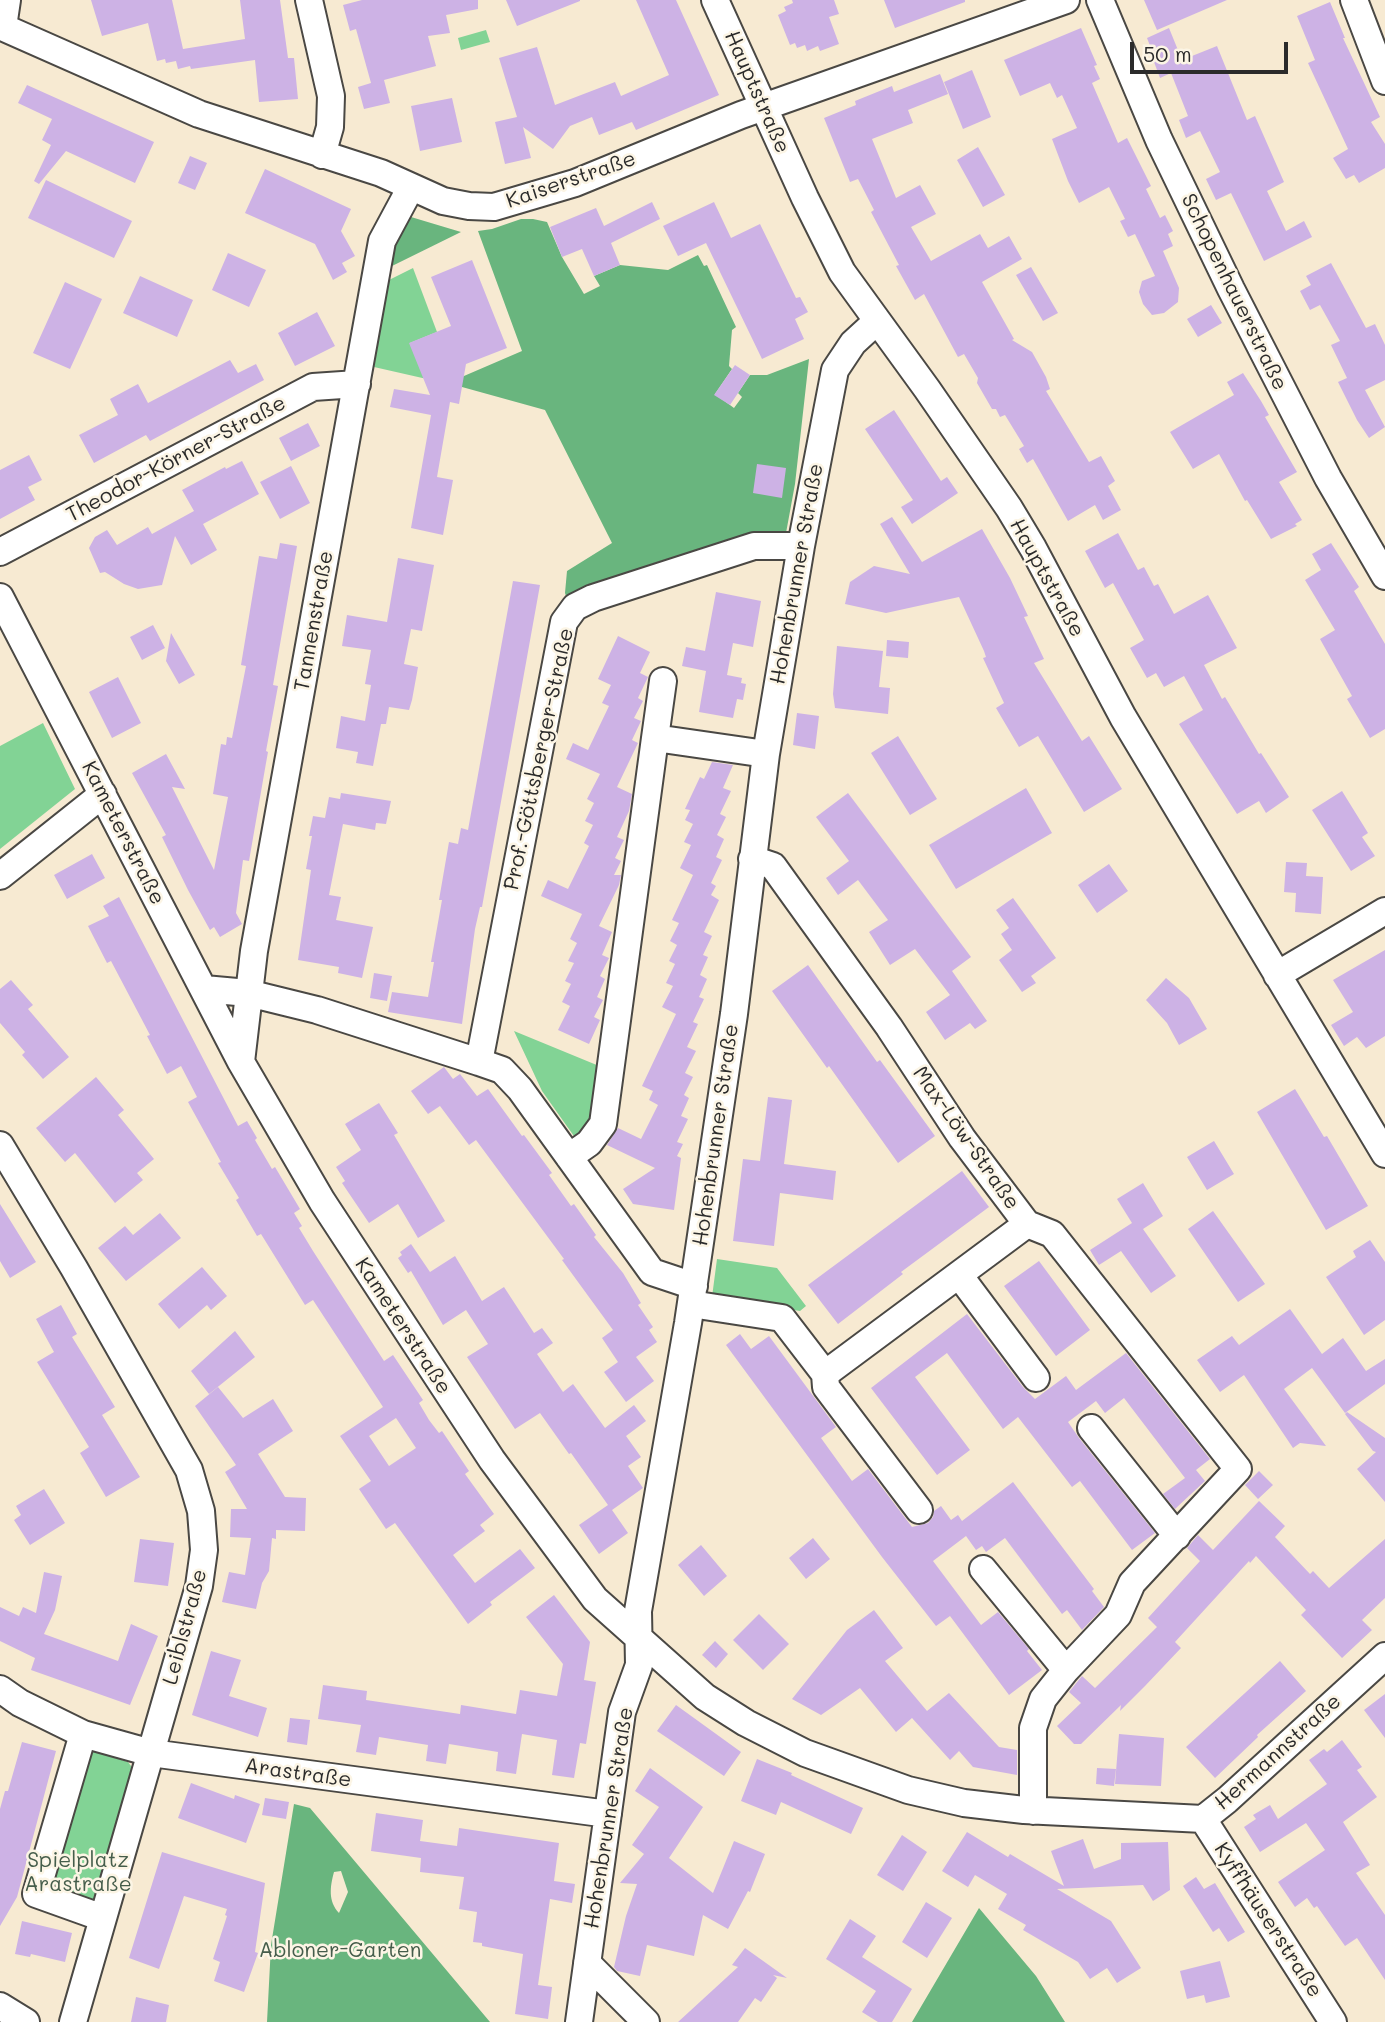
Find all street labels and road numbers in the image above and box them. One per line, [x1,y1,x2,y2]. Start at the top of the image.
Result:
street label: Hauptstraße [719,27,795,157]
street label: Kaiserstraße [503,146,639,214]
street label: Schopenhauerstraße [1175,190,1293,394]
street label: Theodor-Körner-Straße [62,390,290,528]
street label: Hohenbrunner Straße [765,462,829,686]
street label: Hauptstraße [1004,515,1090,641]
street label: Tannenstraße [289,549,339,693]
street label: Prof.-Göttsberger-Straße [499,626,579,892]
street label: Kameterstraße [76,757,170,909]
street label: Hohenbrunner Straße [688,1022,744,1248]
street label: Max-Löw-Straße [907,1062,1025,1214]
street label: Kameterstraße [349,1253,457,1399]
street label: Leiblstraße [157,1567,213,1687]
street label: Hermannstraße [1210,1689,1346,1815]
street label: Hohenbrunner Straße [579,1705,639,1931]
street label: Arastraße [243,1753,353,1793]
street label: Kyffhäuserstraße [1209,1838,1327,2002]

